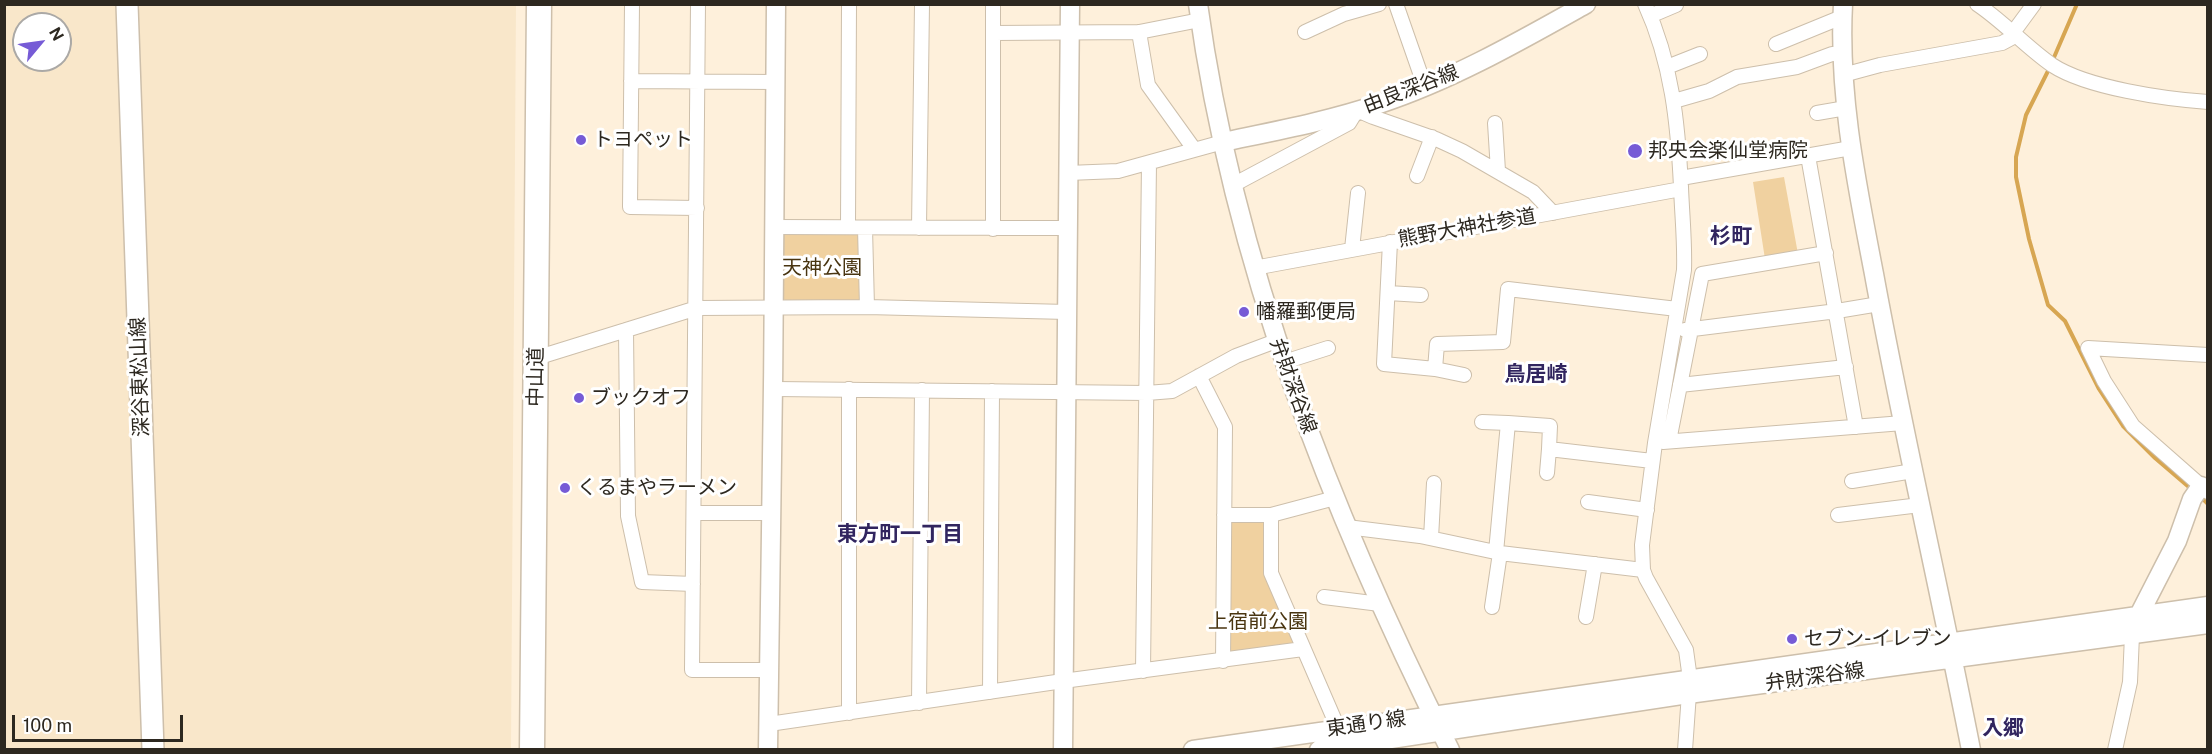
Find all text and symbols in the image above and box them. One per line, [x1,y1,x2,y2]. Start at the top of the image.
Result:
north arrow [12,12,72,72]
text: N [45,24,68,44]
street label: 由良深谷線 [1360,60,1462,118]
place label: トヨペット [593,128,693,152]
marker: トヨペット [574,133,588,147]
place label: 邦央会楽仙堂病院 [1648,139,1808,163]
marker: 邦央会楽仙堂病院 [1626,142,1644,160]
street label: 熊野大神社参道 [1396,204,1538,252]
district label: 杉町 [1710,224,1752,250]
park label: 天神公園 [782,256,862,280]
place label: 幡羅郵便局 [1256,300,1356,324]
marker: 幡羅郵便局 [1237,305,1251,319]
street label: 深谷東松山線 [126,317,154,437]
street label: 弁財深谷線 [1265,335,1321,437]
street label: 中山道 [523,347,549,407]
district label: 鳥居崎 [1505,362,1567,388]
place label: ブックオフ [591,386,691,410]
marker: ブックオフ [572,391,586,405]
place label: くるまやラーメン [577,476,737,500]
marker: くるまやラーメン [558,481,572,495]
district label: 東方町一丁目 [837,522,963,548]
park label: 上宿前公園 [1208,610,1308,634]
place label: セブン-イレブン [1804,627,1952,651]
marker: セブン-イレブン [1785,632,1799,646]
street label: 弁財深谷線 [1764,658,1866,696]
scale bar [15,703,186,741]
street label: 東通り線 [1325,707,1407,741]
text: 100 m [23,715,72,736]
district label: 入郷 [1982,716,2024,742]

